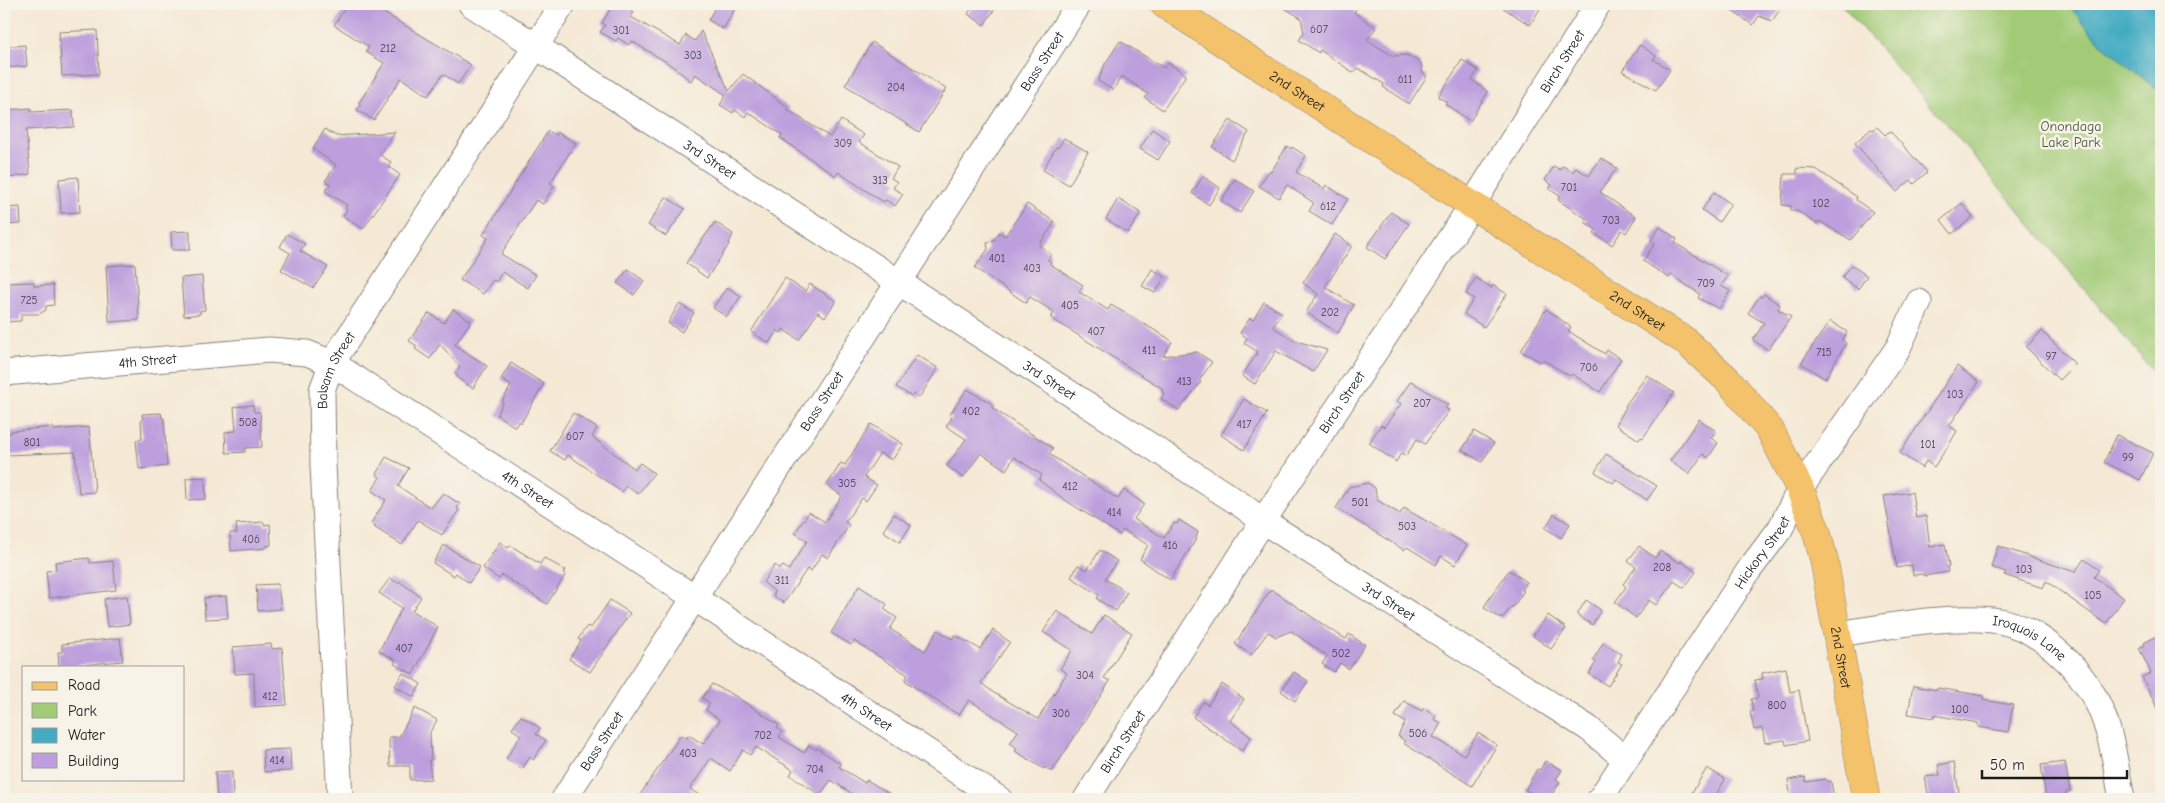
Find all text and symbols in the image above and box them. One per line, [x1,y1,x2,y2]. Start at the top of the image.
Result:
house number: 607 [1310,23,1328,36]
house number: 301 [613,24,629,37]
street label: Birch Street [1536,26,1589,96]
street label: Bass Street [1017,28,1068,94]
house number: 212 [380,42,396,55]
house number: 303 [684,49,702,62]
street label: 2nd Street [1266,67,1328,116]
house number: 611 [1398,73,1412,86]
house number: 204 [887,81,905,94]
park label: Onondaga Lake Park [2040,118,2102,151]
street label: 3rd Street [680,136,740,184]
house number: 309 [834,137,852,150]
house number: 313 [872,174,888,187]
house number: 701 [1561,181,1577,194]
house number: 102 [1813,197,1830,210]
house number: 612 [1320,200,1336,213]
house number: 703 [1602,214,1620,227]
house number: 401 [989,252,1005,265]
house number: 403 [1023,262,1041,275]
house number: 709 [1697,277,1715,290]
street label: 2nd Street [1606,287,1669,335]
house number: 725 [21,294,37,307]
house number: 405 [1061,299,1079,312]
house number: 202 [1321,306,1339,319]
house number: 407 [1087,325,1105,338]
street label: Balsam Street [314,328,359,409]
house number: 411 [1142,344,1156,357]
house number: 715 [1816,346,1832,359]
street label: 4th Street [118,350,178,372]
house number: 97 [2045,350,2057,363]
street label: 3rd Street [1020,357,1080,404]
house number: 706 [1580,361,1598,374]
street label: Birch Street [1315,367,1369,437]
street label: Bass Street [797,368,848,434]
house number: 413 [1176,375,1192,388]
house number: 103 [1947,388,1963,401]
house number: 207 [1413,397,1431,410]
house number: 402 [962,405,980,418]
house number: 508 [239,416,257,429]
house number: 417 [1237,418,1251,431]
house number: 607 [566,430,584,443]
house number: 801 [24,436,40,449]
house number: 101 [1920,438,1936,451]
house number: 99 [2122,451,2134,464]
street label: 4th Street [498,467,557,513]
house number: 305 [838,477,856,490]
house number: 412 [1062,480,1078,493]
house number: 501 [1351,496,1369,509]
house number: 414 [1107,506,1121,519]
street label: Hickory Street [1731,513,1794,593]
house number: 503 [1398,520,1416,533]
house number: 406 [242,533,260,546]
house number: 416 [1162,539,1178,552]
house number: 208 [1653,561,1671,574]
house number: 103 [2016,563,2032,576]
house number: 311 [775,574,789,587]
street label: 3rd Street [1359,578,1419,625]
house number: 105 [2084,589,2102,602]
street label: Iroquois Lane [1992,612,2070,664]
street label: 2nd Street [1827,625,1855,691]
house number: 407 [395,642,413,655]
house number: 502 [1332,647,1350,660]
legend [22,666,185,780]
house number: 304 [1076,669,1094,682]
text: Road [68,676,100,694]
street label: 4th Street [837,689,896,735]
house number: 412 [262,690,278,703]
house number: 800 [1767,699,1787,712]
text: Park [68,702,97,720]
house number: 100 [1951,703,1969,716]
house number: 306 [1052,707,1070,720]
street label: Birch Street [1097,707,1150,776]
street label: Bass Street [576,708,628,774]
text: Water [68,726,105,744]
house number: 506 [1409,727,1427,740]
house number: 702 [754,729,772,742]
house number: 403 [679,747,697,760]
scale bar [1982,748,2128,780]
text: Building [68,752,119,770]
house number: 414 [270,754,284,767]
text: 50 m [1990,756,2025,774]
house number: 704 [806,763,824,776]

